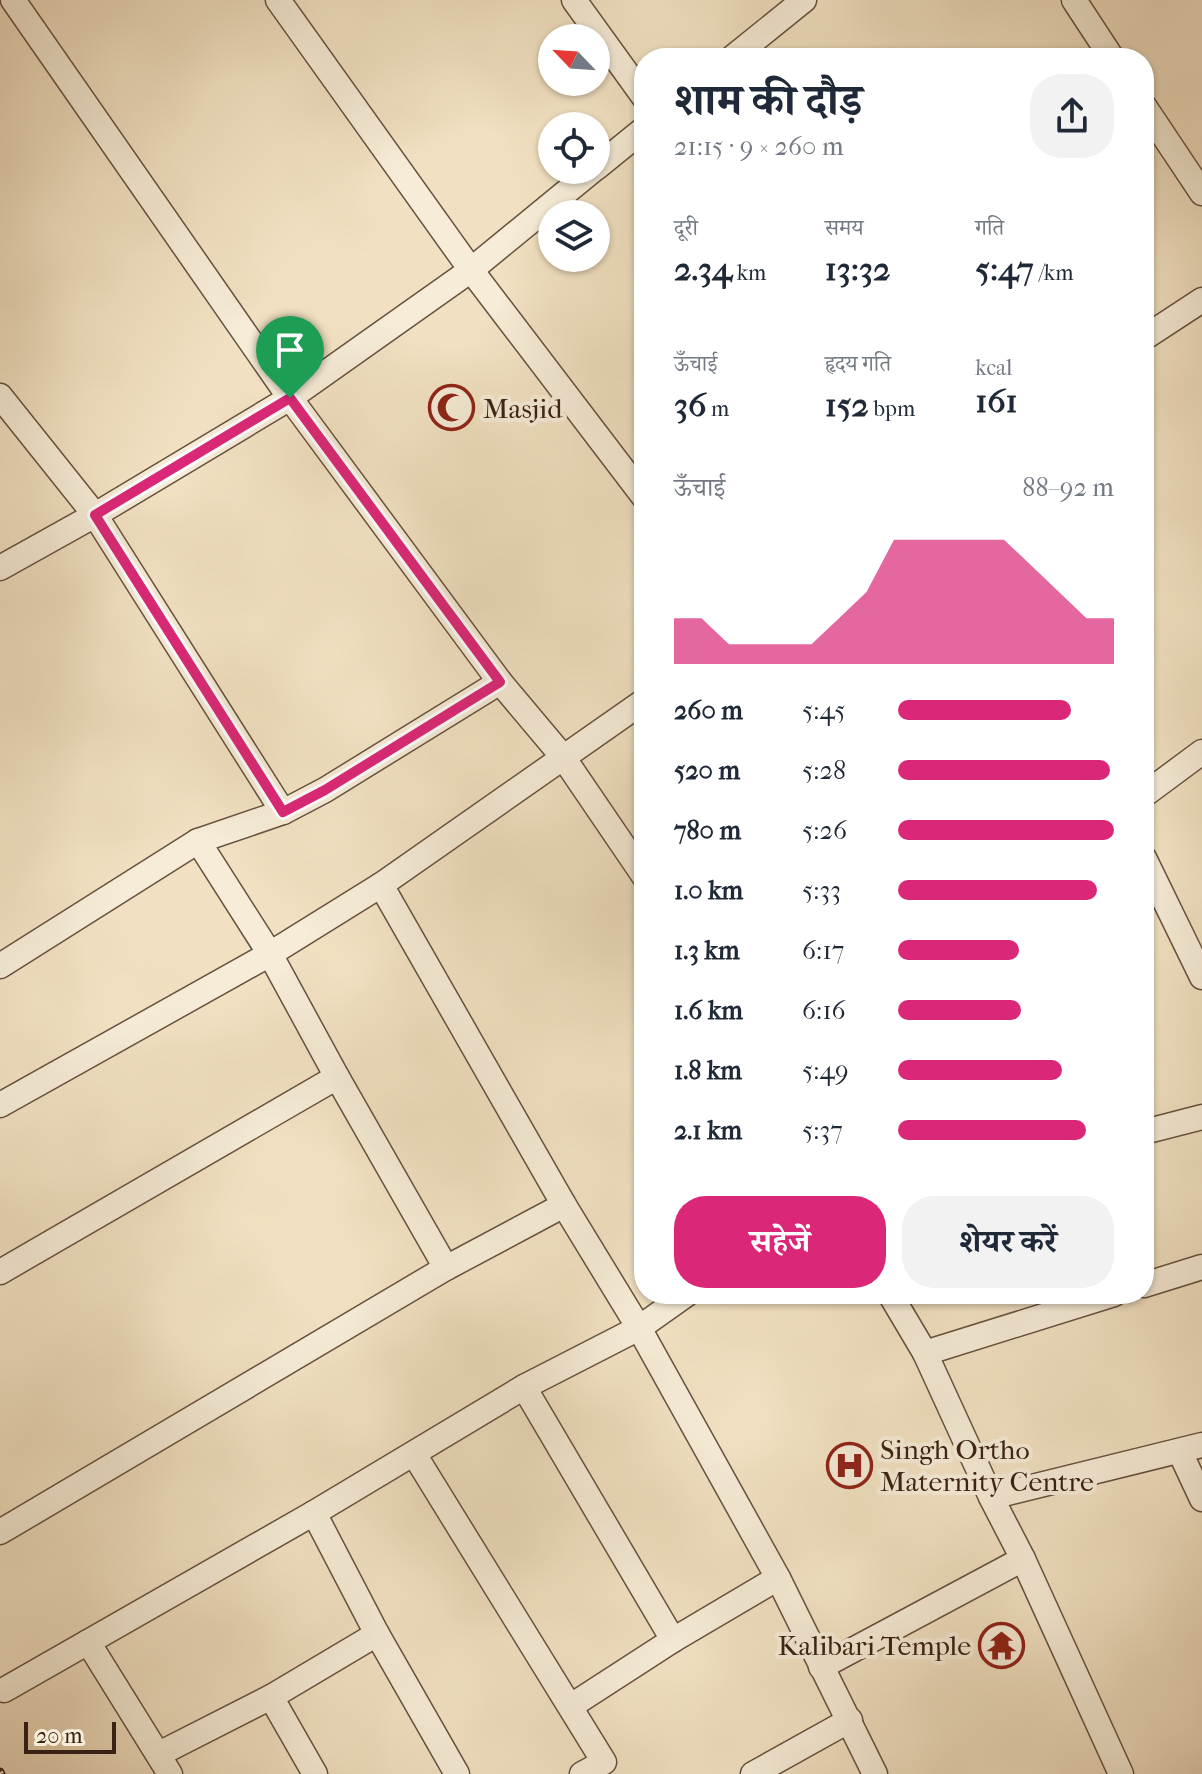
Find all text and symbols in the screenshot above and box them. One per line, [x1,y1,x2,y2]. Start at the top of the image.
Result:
north arrow [538,24,610,96]
map controls [538,24,610,272]
button: share [1030,74,1114,158]
text: शाम की दौड़ [674,75,862,126]
button: locate [538,112,610,184]
text: 21:15 · 9 × 260 m [674,131,844,162]
button: layers [538,200,610,272]
text: दूरी [674,215,698,241]
text: समय [825,215,863,241]
text: गति [975,215,1004,241]
text: 2.34 [674,249,732,289]
text: 13:32 [825,249,890,289]
text: 5:47 [975,249,1034,289]
text: km [732,260,766,286]
text: /km [1034,260,1073,286]
pin [256,316,324,398]
icon: arrive [268,328,312,372]
text: ऊँचाई [674,351,717,377]
text: हृदय गति [825,351,891,377]
text: kcal [975,355,1012,381]
text: 161 [975,381,1018,421]
mosque icon: Masjid [428,384,476,432]
text: 36 [674,385,706,425]
text: 152 [825,385,869,425]
place label: Masjid [483,392,563,425]
text: m [706,396,729,422]
text: bpm [869,396,915,422]
text: ऊँचाई [674,472,725,503]
text: 88–92 m [1022,472,1114,503]
text: 260 m [674,695,743,726]
text: 5:45 [802,695,845,726]
text: 520 m [674,755,740,786]
text: 5:28 [802,755,846,786]
text: 780 m [674,815,741,846]
text: 5:26 [802,815,847,846]
text: 1.0 km [674,875,743,906]
text: 5:33 [802,875,841,906]
text: 1.3 km [674,935,740,966]
text: 6:17 [802,935,844,966]
text: 1.6 km [674,995,743,1026]
text: 6:16 [802,995,846,1026]
text: 1.8 km [674,1055,742,1086]
text: 5:49 [802,1055,849,1086]
text: 2.1 km [674,1115,742,1146]
text: 5:37 [802,1115,843,1146]
button: सहेजें [674,1196,886,1288]
button: शेयर करें [902,1196,1114,1288]
place label: Singh Ortho Maternity Centre [880,1433,1094,1498]
hospital icon: Singh Ortho Maternity Centre [825,1441,873,1489]
temple icon: Kalibari Temple [978,1621,1026,1669]
place label: Kalibari Temple [778,1629,971,1662]
scale bar [24,1718,116,1754]
text: 20 m [36,1723,82,1749]

